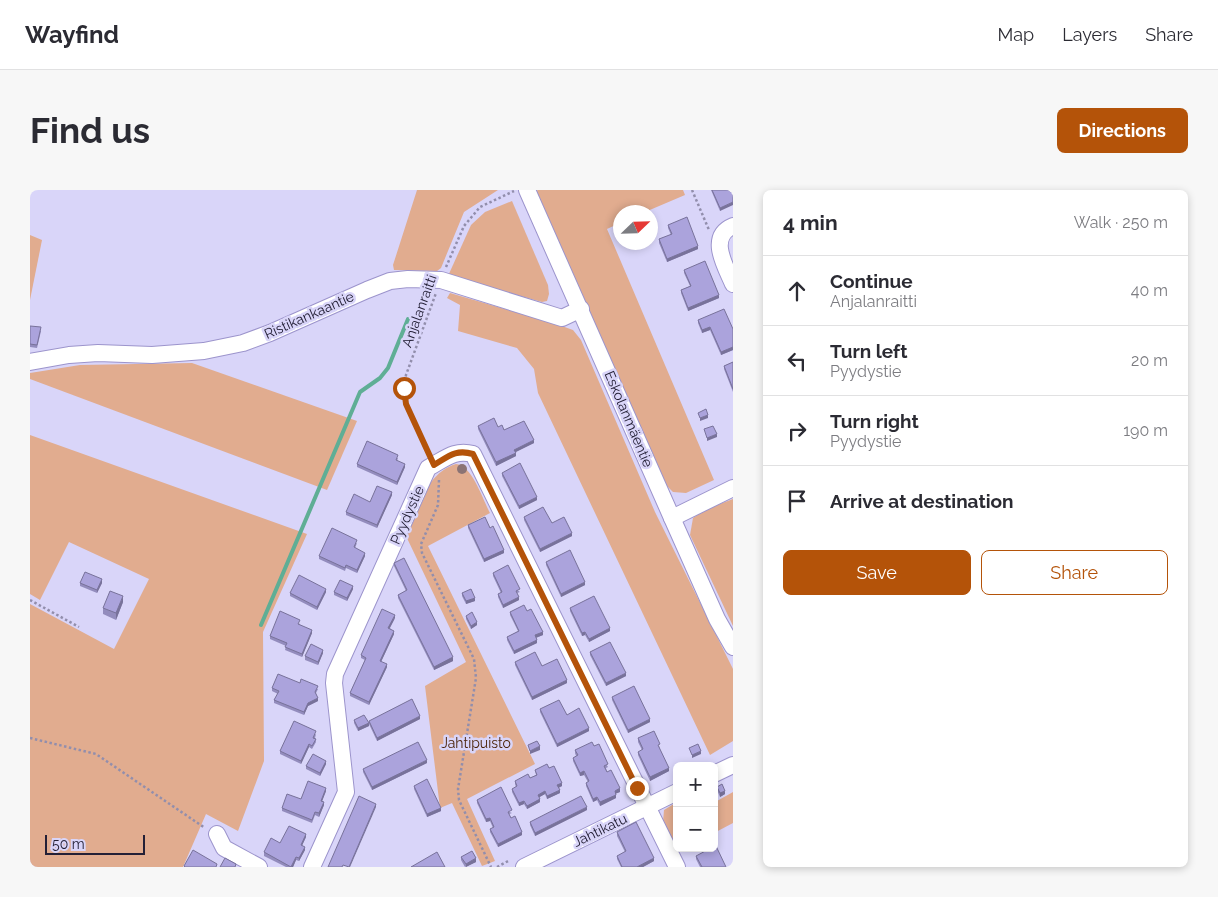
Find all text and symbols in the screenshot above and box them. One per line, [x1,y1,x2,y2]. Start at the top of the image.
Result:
text: Wayfind [25,20,119,49]
text: Map [998,24,1034,45]
text: Layers [1062,24,1117,45]
text: Share [1145,24,1193,45]
button: Directions [1057,108,1188,153]
text: Find us [30,110,150,151]
north arrow [613,205,658,250]
text: 4 min [783,210,838,235]
text: Walk · 250 m [1074,213,1168,232]
text: Continue [830,270,913,292]
street label: Anjalanraitti [398,273,440,349]
icon: ahead [783,277,811,305]
text: 40 m [1131,281,1168,300]
street label: Ristikankaantie [262,288,356,342]
text: Anjalanraitti [830,292,917,311]
text: Turn left [830,340,907,362]
icon: left [783,347,811,375]
text: 20 m [1131,351,1168,370]
text: Pyydystie [830,362,901,381]
street label: Eskolanmäentie [602,368,656,470]
route start [393,377,416,400]
text: Turn right [830,410,919,432]
icon: right [783,417,811,445]
text: 190 m [1123,421,1168,440]
text: Pyydystie [830,432,901,451]
street label: Pyydystie [387,483,427,547]
icon: arrive [783,487,811,515]
text: Arrive at destination [830,490,1014,512]
button: Save [783,550,971,595]
button: Share [981,550,1168,595]
park label: Jahtipuisto [441,735,511,751]
map controls [673,762,718,852]
button: + [673,762,718,807]
route end [626,777,649,800]
button: − [673,807,718,852]
street label: Jahtikatu [570,810,630,850]
scale bar [45,832,145,855]
text: 50 m [52,836,85,852]

